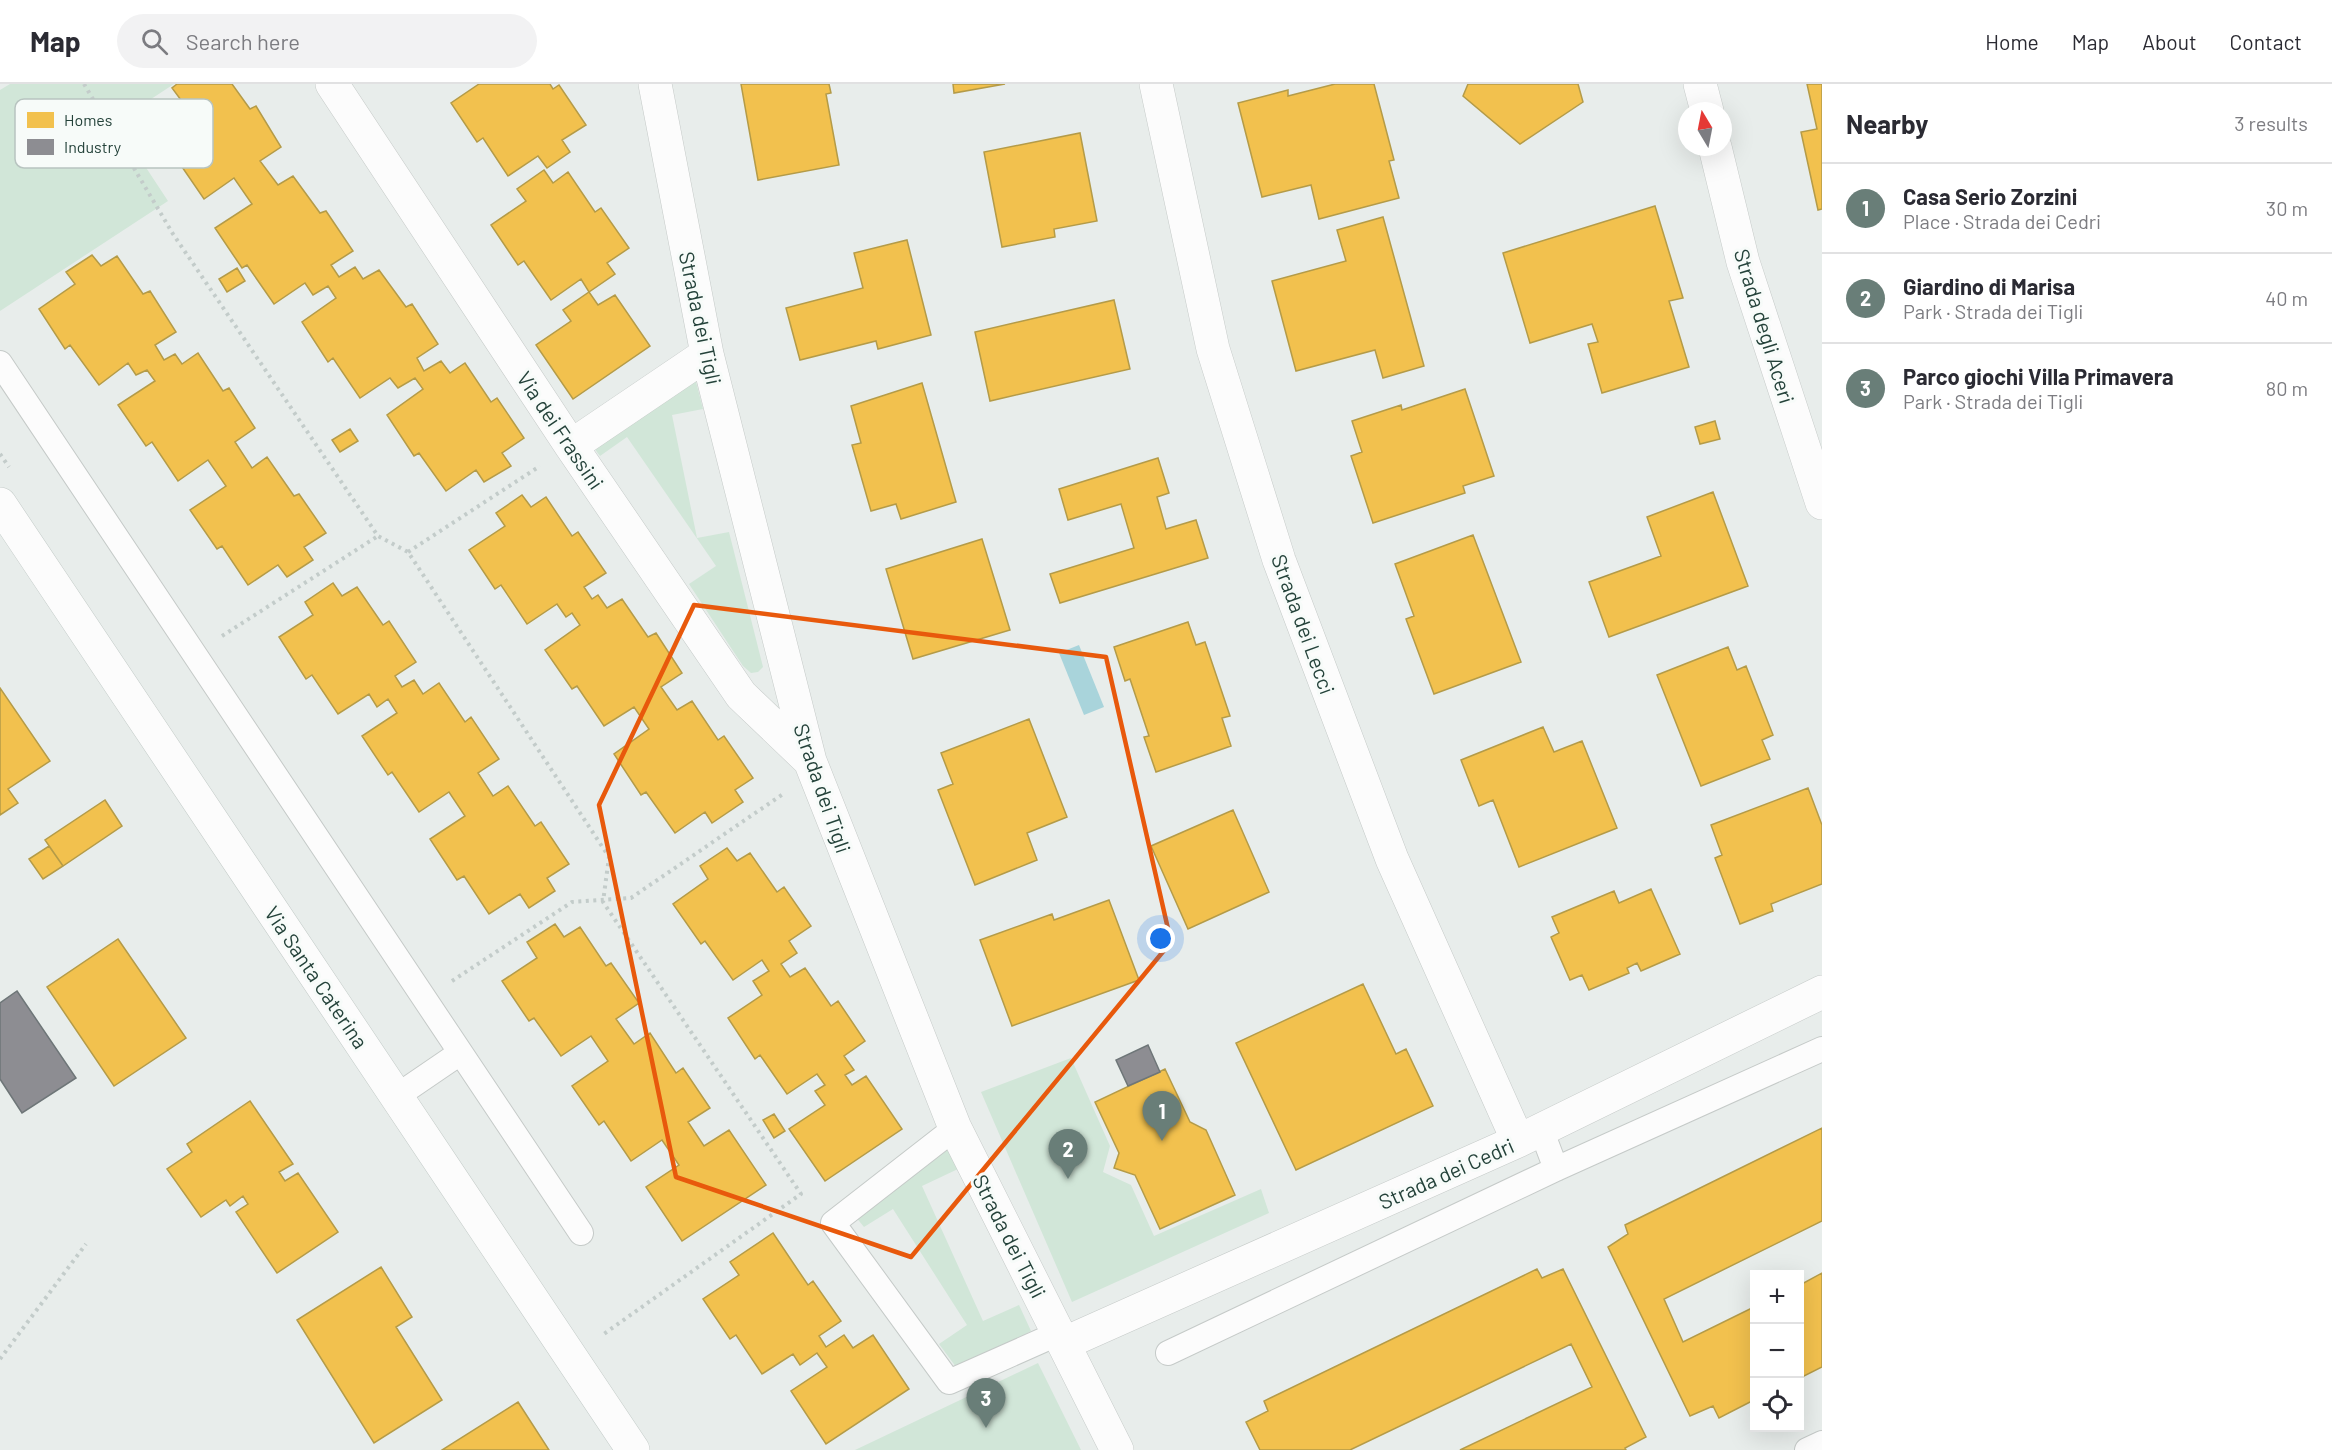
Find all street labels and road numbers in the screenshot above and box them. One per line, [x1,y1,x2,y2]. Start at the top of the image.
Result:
street label: Strada degli Aceri [1730,246,1800,406]
street label: Strada dei Tigli [675,249,727,387]
street label: Via dei Frassini [512,366,610,494]
street label: Strada dei Lecci [1267,551,1341,697]
street label: Strada dei Tigli [789,720,857,856]
street label: Via Santa Caterina [260,901,374,1053]
street label: Strada dei Cedri [1375,1132,1517,1214]
street label: Strada dei Tigli [968,1170,1052,1302]

